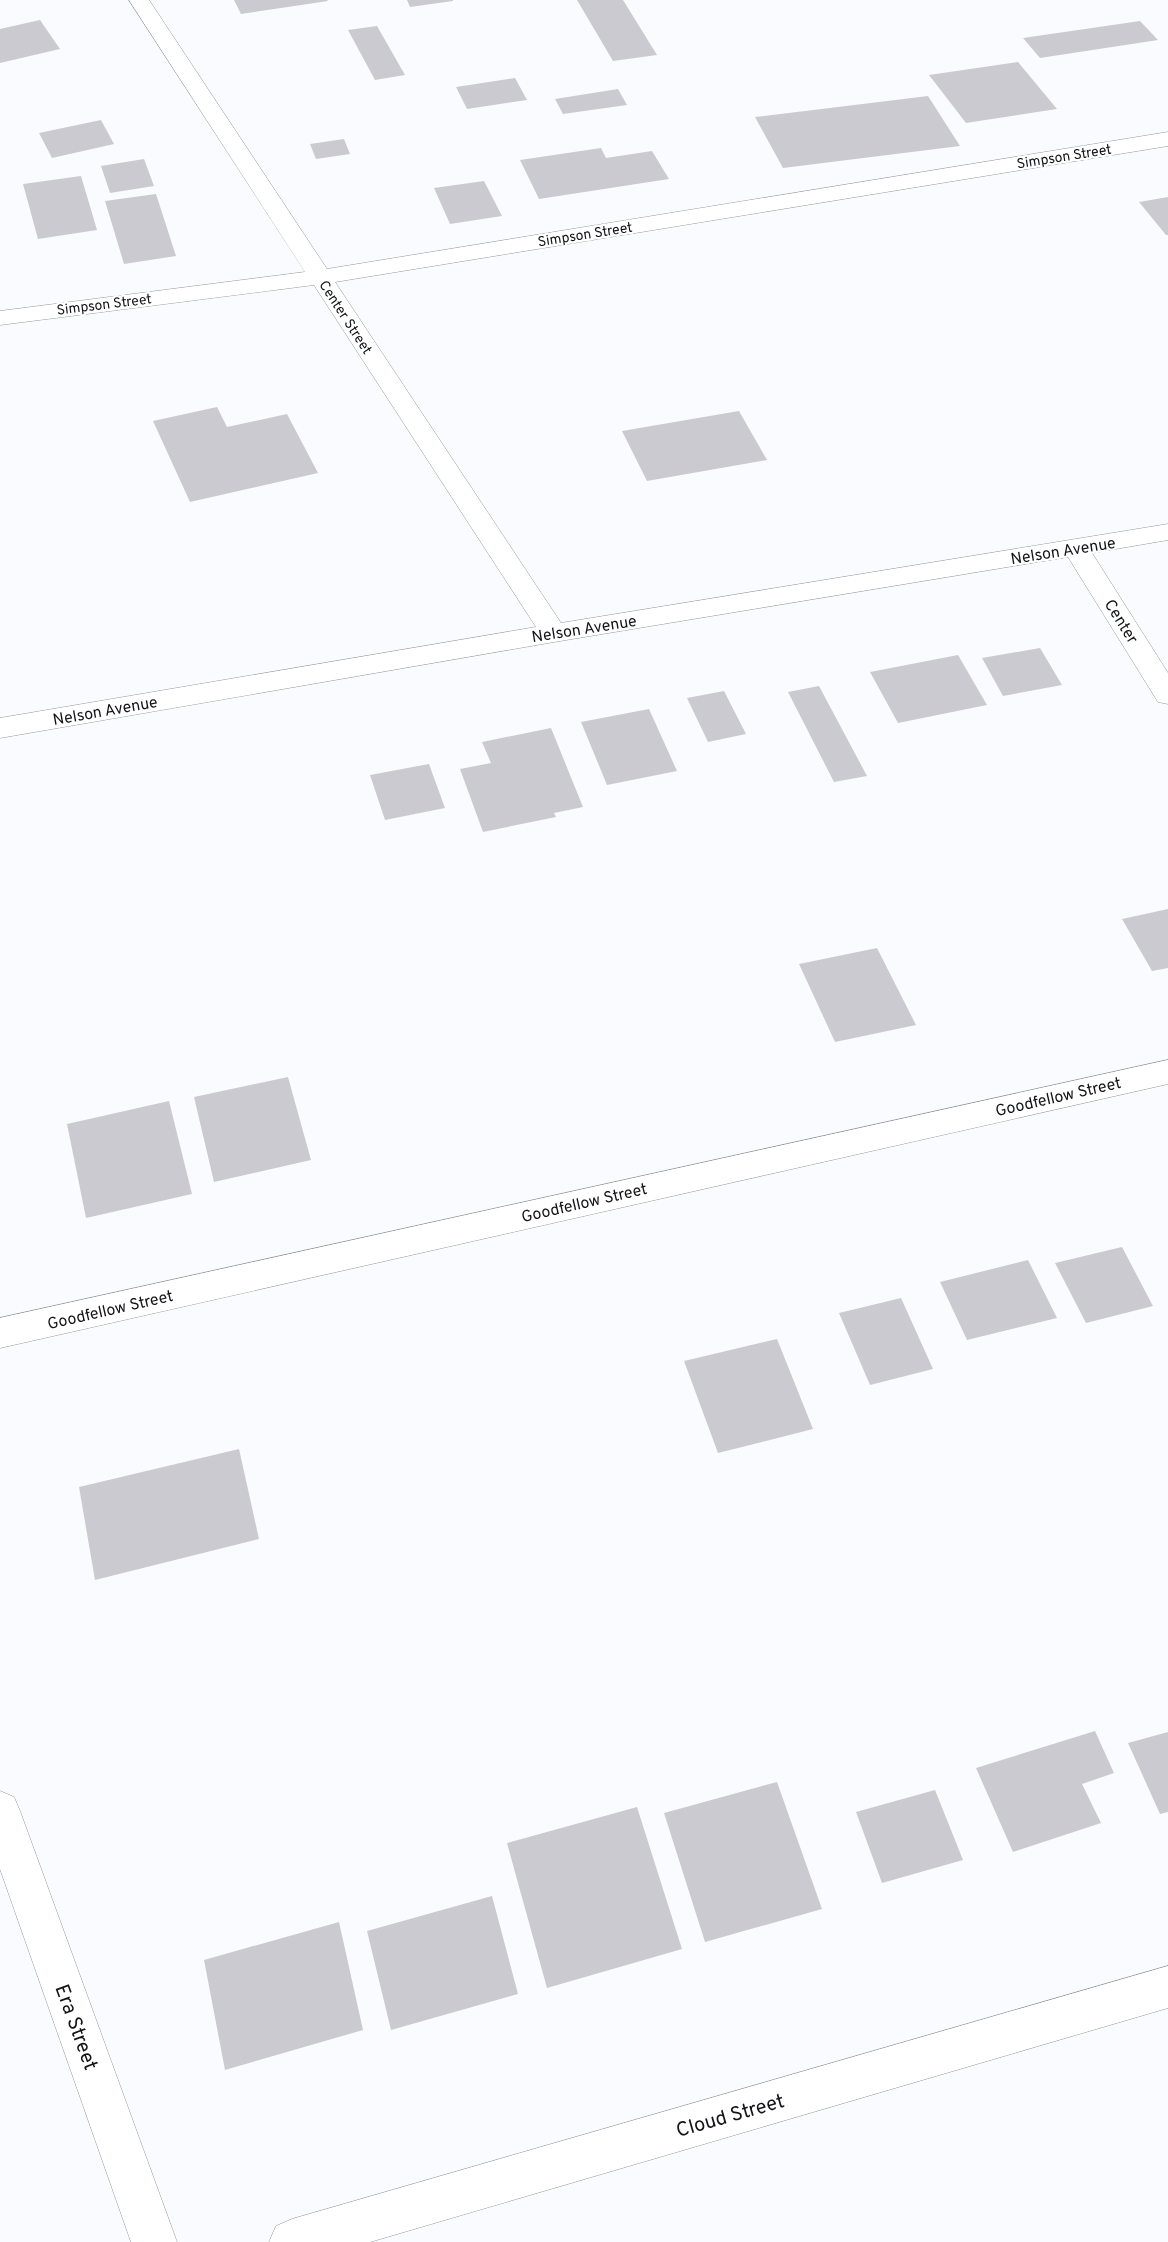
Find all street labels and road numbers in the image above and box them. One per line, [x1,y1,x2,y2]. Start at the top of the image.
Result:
street label: Simpson Street [1016,142,1113,173]
street label: Simpson Street [537,220,634,251]
street label: Center Street [315,278,375,358]
street label: Simpson Street [56,291,153,320]
street label: Nelson Avenue [1009,534,1117,570]
street label: Center [1099,596,1142,648]
street label: Nelson Avenue [530,612,638,648]
street label: Nelson Avenue [51,693,159,731]
street label: Goodfellow Street [994,1074,1123,1122]
street label: Goodfellow Street [520,1180,649,1228]
street label: Goodfellow Street [46,1287,175,1335]
street label: Era Street [48,1981,103,2074]
street label: Cloud Street [673,2089,788,2145]

